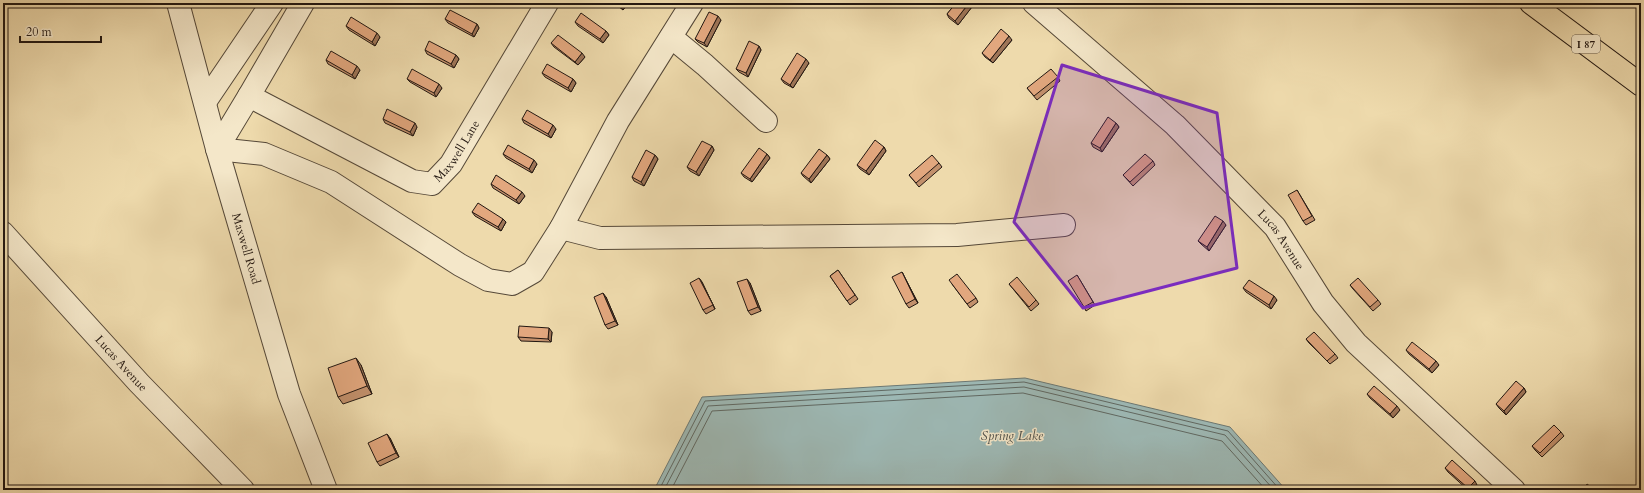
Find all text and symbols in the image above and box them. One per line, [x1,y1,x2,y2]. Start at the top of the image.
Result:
scale bar [20,18,101,44]
text: 20 m [26,24,53,40]
road number: I 87 [1572,35,1600,53]
street label: Maxwell Lane [430,117,483,185]
street label: Lucas Avenue [1254,206,1308,273]
street label: Maxwell Road [228,211,264,287]
street label: Lucas Avenue [92,332,151,395]
water label: Spring Lake [981,427,1044,445]

